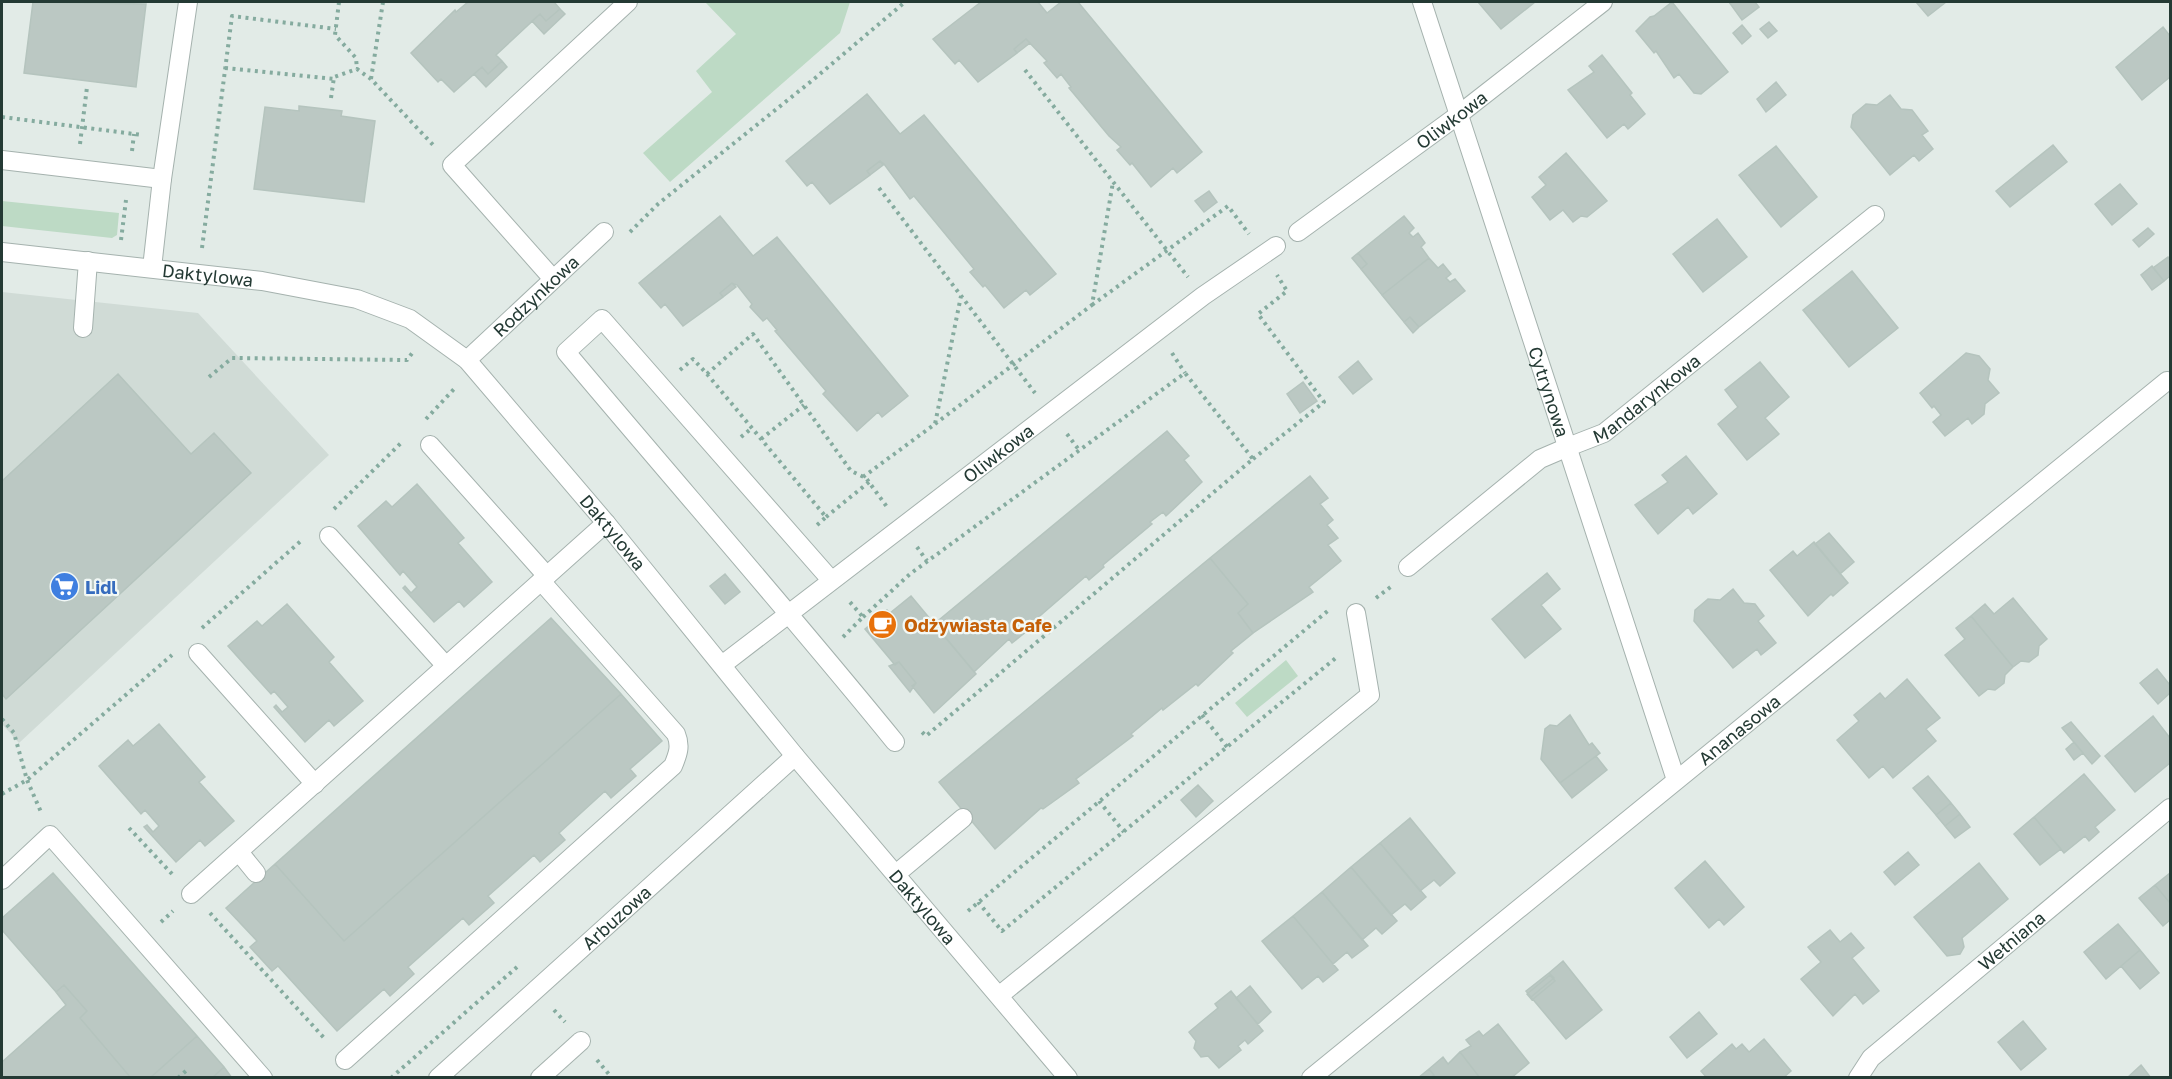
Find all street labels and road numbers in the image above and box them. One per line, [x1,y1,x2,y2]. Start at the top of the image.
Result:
street label: Oliwkowa [1411,86,1491,153]
street label: Rodzynkowa [488,250,583,341]
street label: Daktylowa [161,259,254,291]
street label: Cytrynowa [1524,344,1574,440]
street label: Mandarynkowa [1589,349,1705,447]
street label: Oliwkowa [958,419,1038,487]
street label: Daktylowa [575,490,651,575]
street label: Ananasowa [1694,690,1784,769]
street label: Daktylowa [885,865,961,949]
street label: Arbuzowa [577,881,655,954]
street label: Wełniana [1974,906,2049,975]

